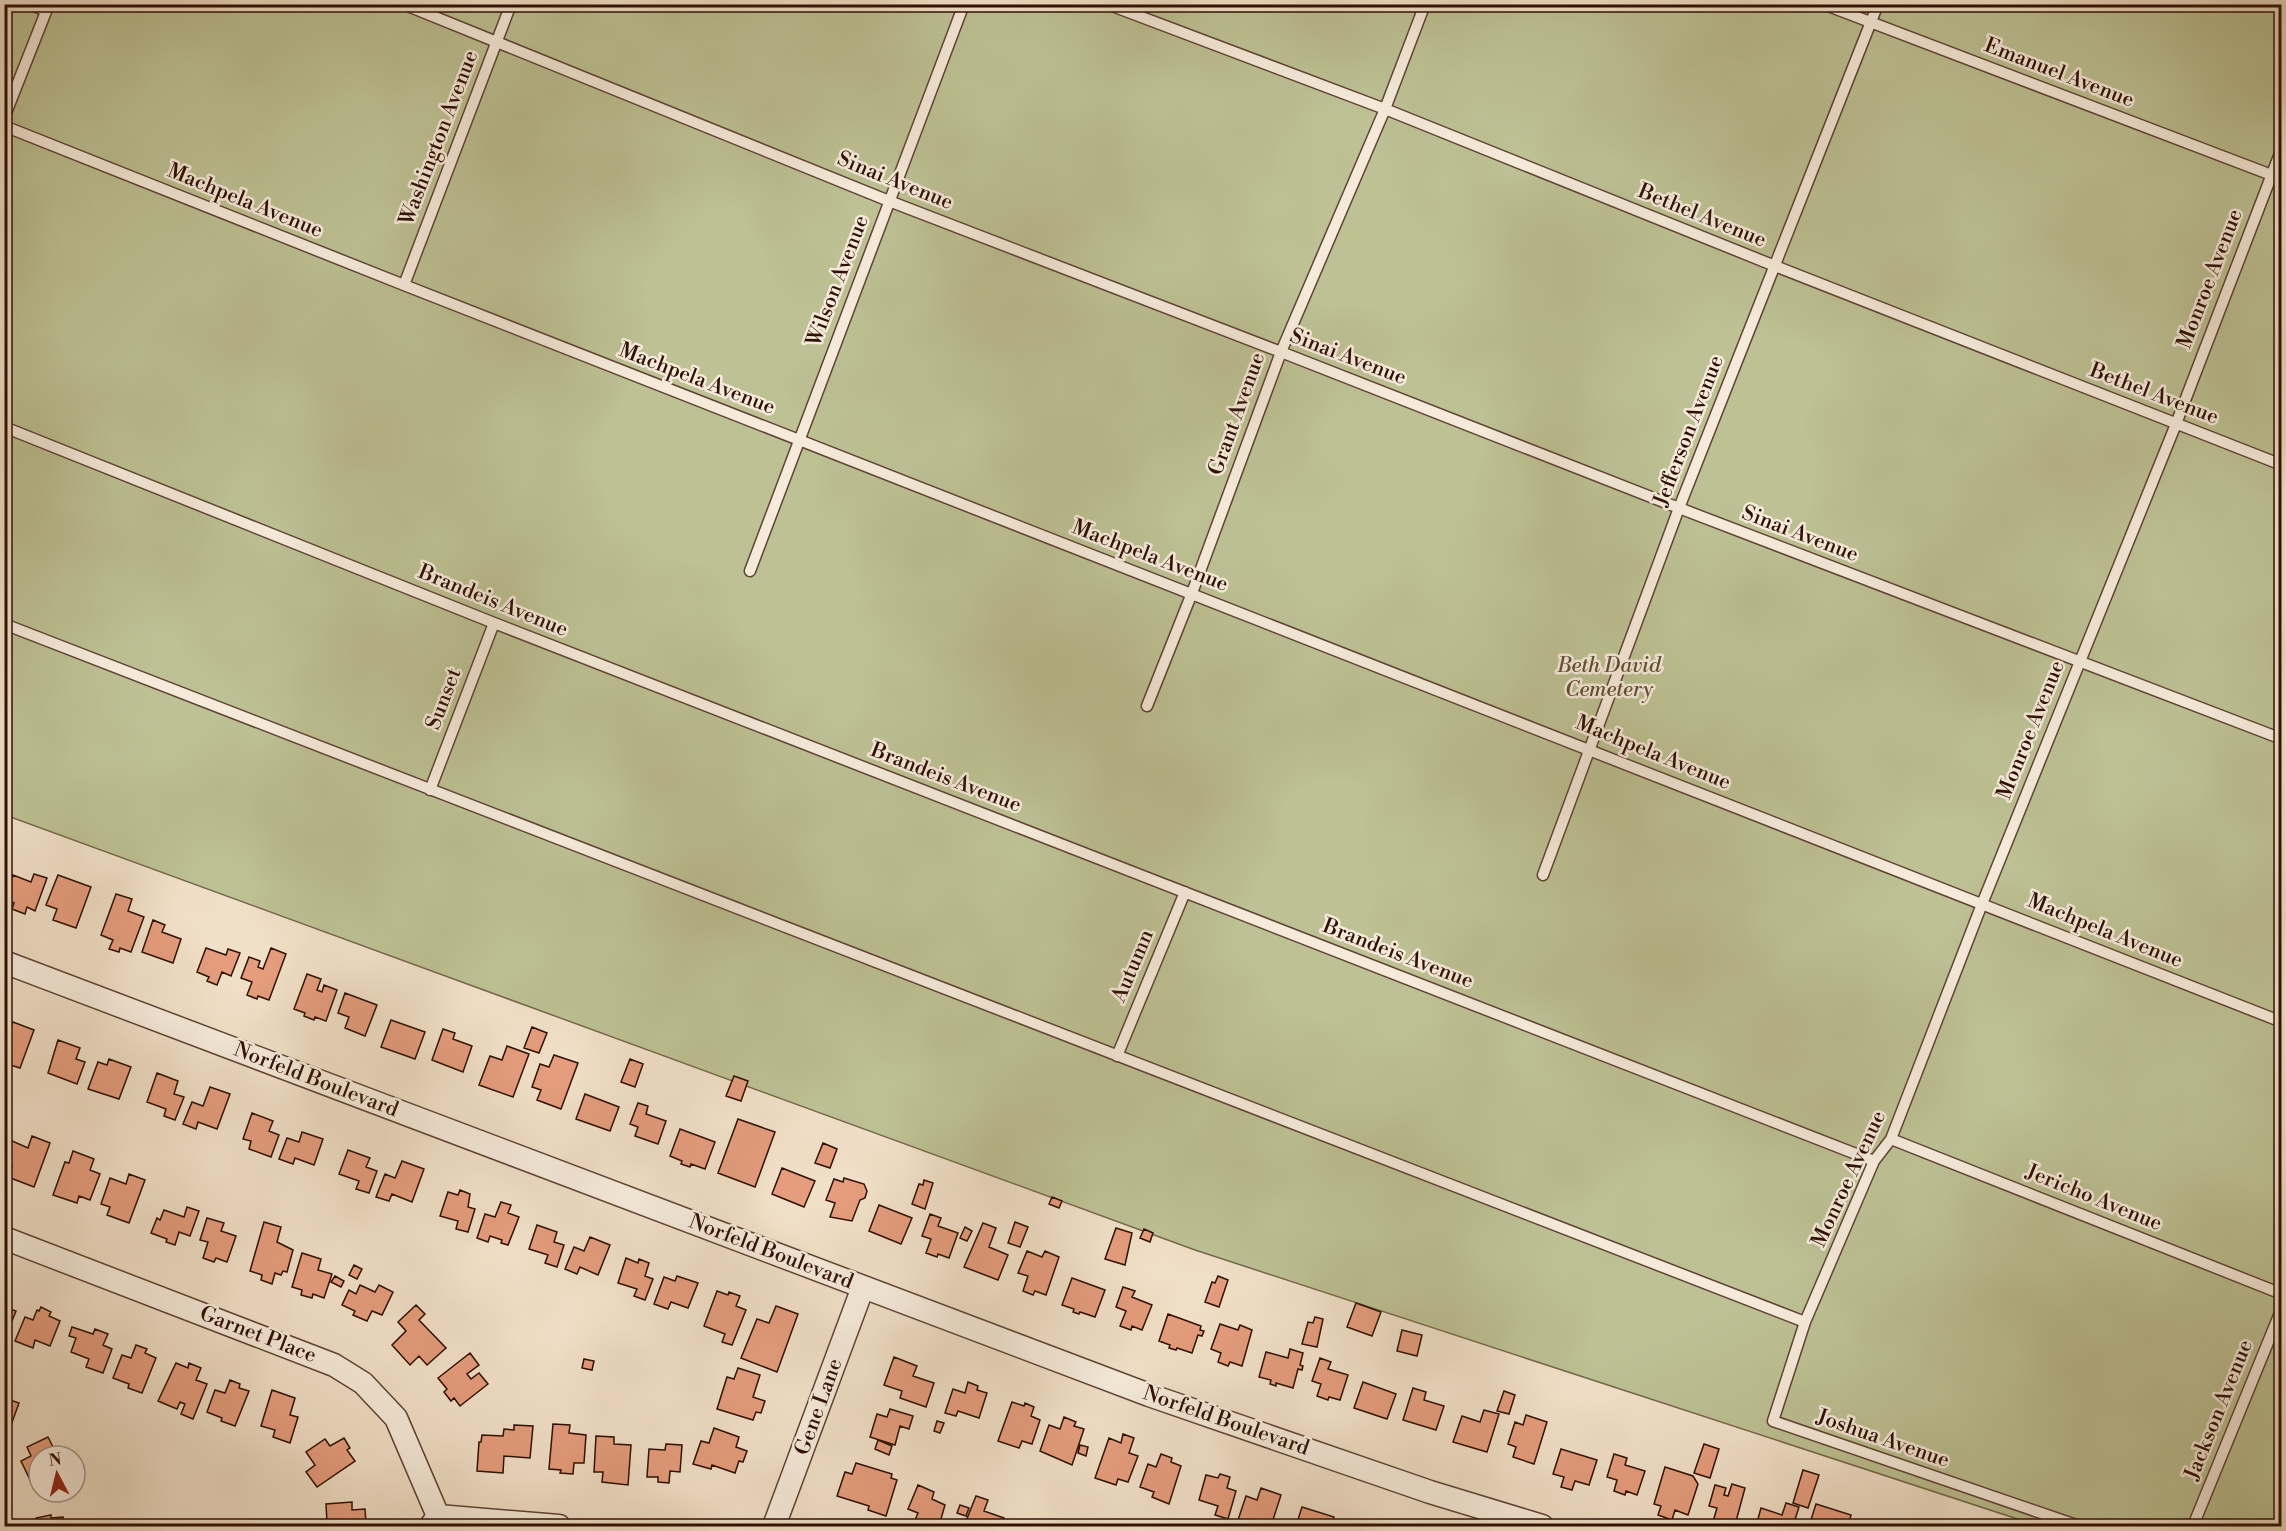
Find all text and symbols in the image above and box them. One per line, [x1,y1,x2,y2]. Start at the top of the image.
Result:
street label: Emanuel Avenue [1980,32,2138,114]
street label: Washington Avenue [393,47,484,230]
street label: Sinai Avenue [833,146,957,216]
street label: Machpela Avenue [164,158,326,244]
street label: Bethel Avenue [1633,178,1770,254]
street label: Monroe Avenue [2171,205,2249,353]
street label: Wilson Avenue [801,212,875,351]
street label: Sinai Avenue [1286,323,1410,391]
street label: Machpela Avenue [615,337,779,421]
street label: Grant Avenue [1203,349,1271,479]
street label: Jefferson Avenue [1648,352,1730,511]
street label: Bethel Avenue [2085,357,2222,430]
street label: Sinai Avenue [1738,500,1862,568]
street label: Machpela Avenue [1068,514,1232,598]
street label: Brandeis Avenue [413,559,572,643]
park label: Beth David Cemetery [1556,653,1662,703]
street label: Monroe Avenue [1991,657,2071,803]
street label: Sunset [420,664,468,733]
street label: Machpela Avenue [1572,710,1734,796]
street label: Brandeis Avenue [866,737,1025,819]
street label: Machpela Avenue [2024,888,2186,974]
street label: Brandeis Avenue [1318,913,1477,995]
street label: Autumn [1106,925,1160,1007]
street label: Norfeld Boulevard [230,1037,402,1123]
street label: Monroe Avenue [1806,1107,1892,1251]
street label: Jericho Avenue [2021,1159,2166,1237]
street label: Norfeld Boulevard [685,1209,857,1295]
street label: Garnet Place [196,1301,320,1369]
street label: Jackson Avenue [2179,1336,2259,1485]
street label: Gene Lane [789,1355,849,1459]
street label: Norfeld Boulevard [1139,1380,1313,1462]
street label: Joshua Avenue [1812,1404,1953,1474]
north arrow [27,1444,87,1504]
text: N [48,1449,63,1471]

